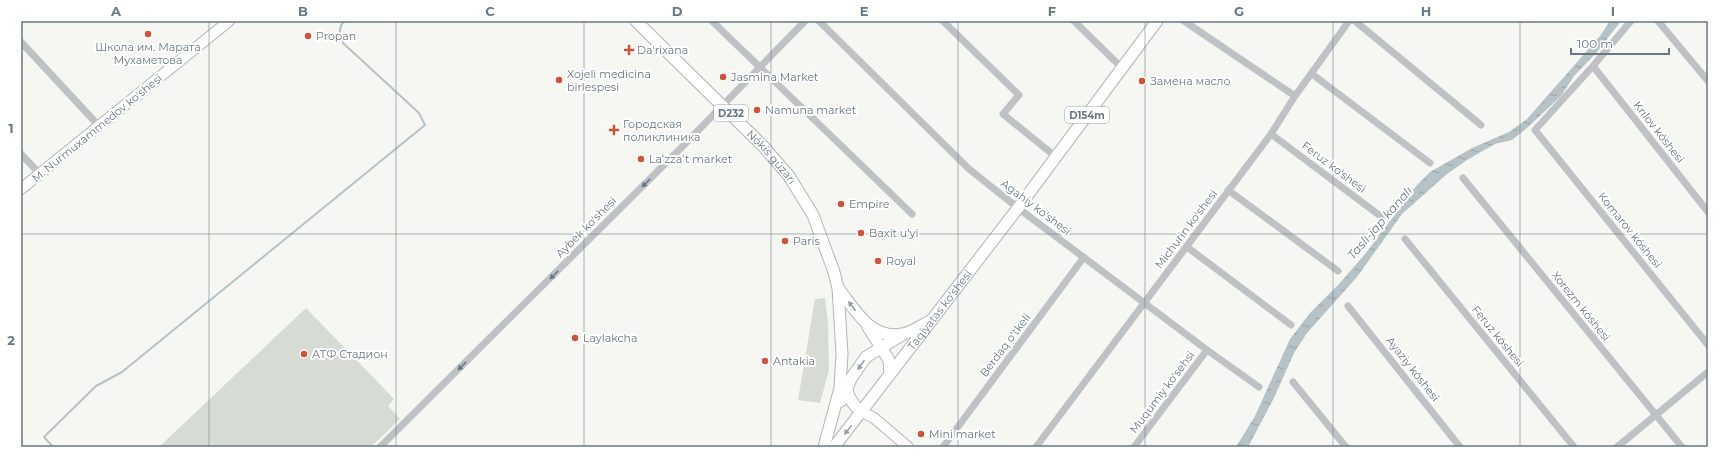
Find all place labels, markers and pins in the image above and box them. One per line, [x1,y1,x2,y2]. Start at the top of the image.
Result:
marker: Школа им. Марата Мухаметова [143,29,153,39]
place label: Propan [316,29,356,43]
marker: Propan [303,31,313,41]
place label: Школа им. Марата Мухаметова [95,40,201,67]
place label: Da'rixana [637,43,688,57]
marker: Da'rixana [624,45,634,55]
place label: Xojeli medicina birlespesi [567,67,651,94]
place label: Jasmina Market [730,70,819,84]
marker: Jasmina Market [718,72,728,82]
place label: Замена масло [1150,74,1231,88]
marker: Xojeli medicina birlespesi [554,75,564,85]
marker: Замена масло [1137,76,1147,86]
place label: Namuna market [765,103,857,117]
marker: Namuna market [752,105,762,115]
place label: Городская поликлиника [623,117,701,144]
marker: Городская поликлиника [608,124,620,136]
place label: Laʻzzaʻt market [649,152,733,166]
marker: Laʻzzaʻt market [636,154,646,164]
place label: Empire [849,197,890,211]
marker: Empire [836,199,846,209]
place label: Baxit u'yi [869,226,918,240]
marker: Baxit u'yi [856,228,866,238]
place label: Paris [793,234,821,248]
marker: Paris [780,236,790,246]
place label: Royal [886,254,916,268]
marker: Royal [873,256,883,266]
place label: Laylakcha [583,331,638,345]
marker: Laylakcha [570,333,580,343]
place label: АТФ Стадион [312,347,388,361]
marker: АТФ Стадион [299,349,309,359]
place label: Antakia [773,354,815,368]
marker: Antakia [760,356,770,366]
place label: Mini market [929,427,996,441]
marker: Mini market [916,429,926,439]

